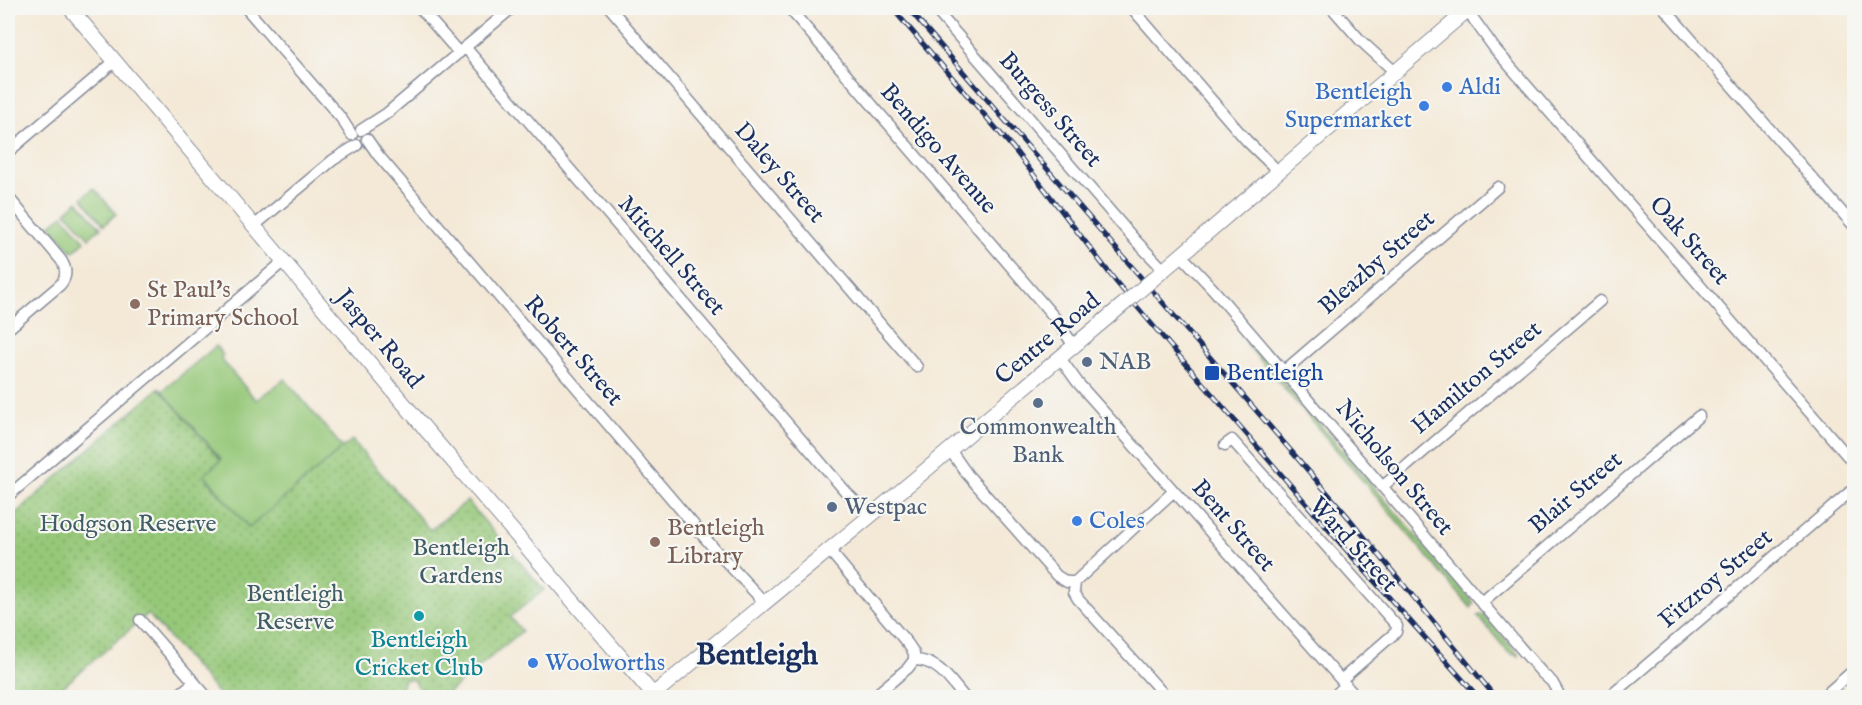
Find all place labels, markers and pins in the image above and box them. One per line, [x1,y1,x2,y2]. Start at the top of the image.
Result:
place label: Aldi [1458,72,1501,103]
place label: Bentleigh Supermarket [1285,77,1412,136]
marker: Aldi [1440,80,1454,94]
marker: Bentleigh Supermarket [1417,99,1431,113]
place label: St Paul's Primary School [147,275,299,334]
marker: St Paul's Primary School [128,297,142,311]
place label: NAB [1099,347,1151,378]
marker: NAB [1080,355,1094,369]
place label: Bentleigh [1226,358,1324,389]
marker: Bentleigh [1203,364,1221,382]
marker: Commonwealth Bank [1031,396,1045,410]
place label: Commonwealth Bank [959,412,1117,471]
place label: Westpac [844,492,927,523]
marker: Westpac [825,500,839,514]
place label: Coles [1089,506,1145,537]
place label: Bentleigh Library [667,513,765,572]
marker: Coles [1070,514,1084,528]
marker: Bentleigh Library [648,535,662,549]
marker: Bentleigh Cricket Club [412,609,426,623]
place label: Bentleigh Cricket Club [355,625,483,684]
place label: Woolworths [545,648,665,679]
marker: Woolworths [526,656,540,670]

